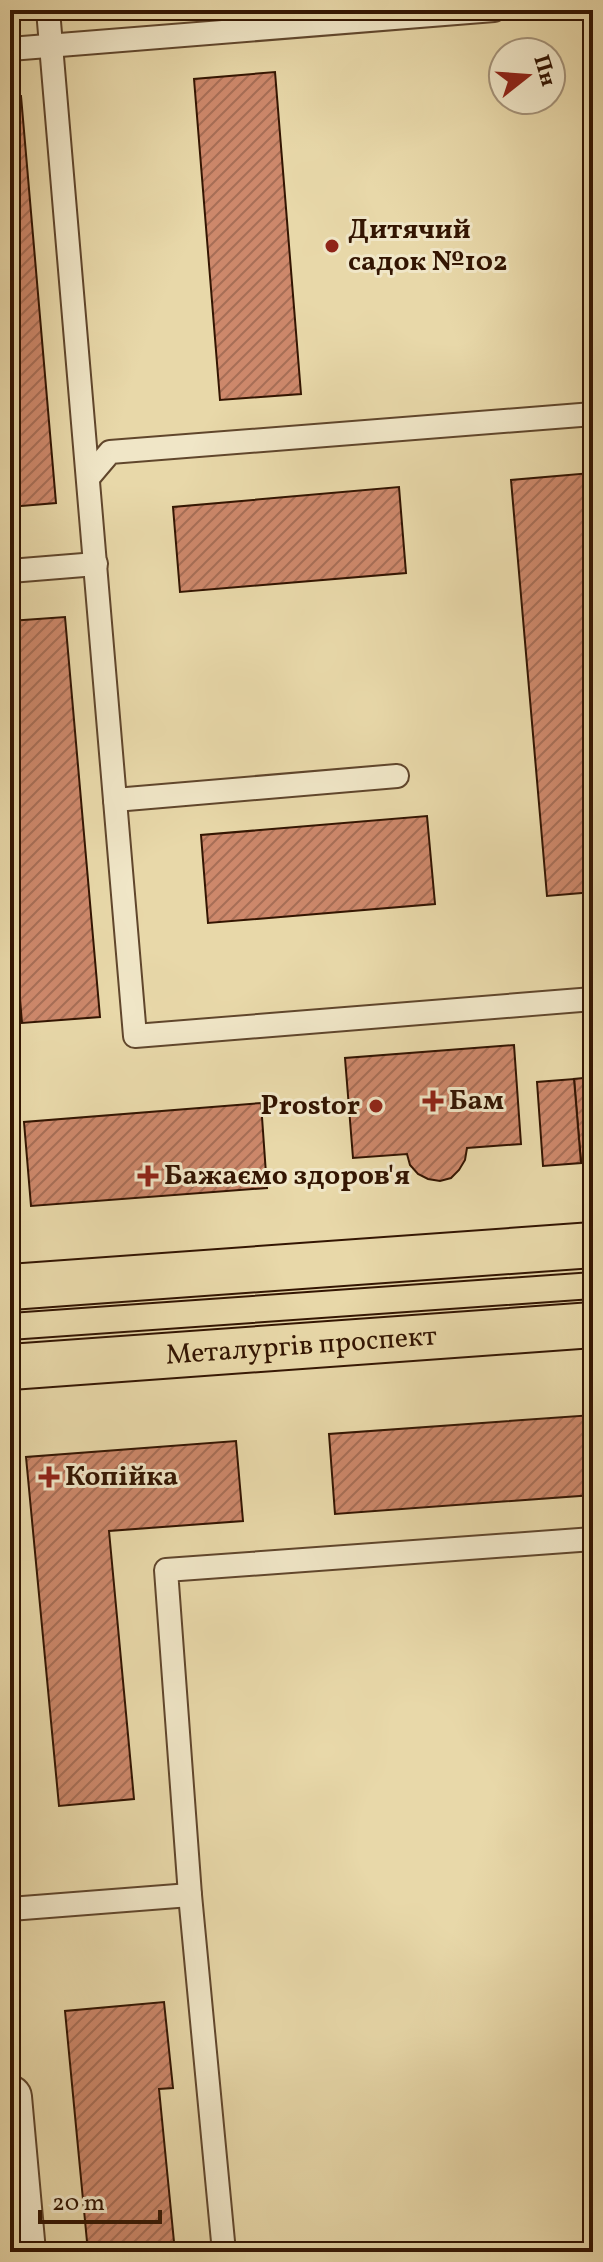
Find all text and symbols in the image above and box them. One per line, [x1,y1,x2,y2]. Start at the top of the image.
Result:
north arrow [487,36,567,116]
text: Пн [524,51,563,90]
place label: Дитячий садок №102 [348,211,508,282]
marker: Дитячий садок №102 [323,237,341,255]
place label: Бам [449,1082,504,1121]
place label: Prostor [261,1087,360,1126]
marker: Бам [424,1092,442,1110]
marker: Prostor [367,1097,385,1115]
place label: Бажаємо здоров'я [164,1157,410,1196]
marker: Бажаємо здоров'я [139,1167,157,1185]
street label: Металургів проспект [164,1317,438,1375]
place label: Копійка [65,1458,178,1497]
marker: Копійка [40,1468,58,1486]
scale bar [40,2174,160,2224]
text: 20 m [52,2187,105,2221]

